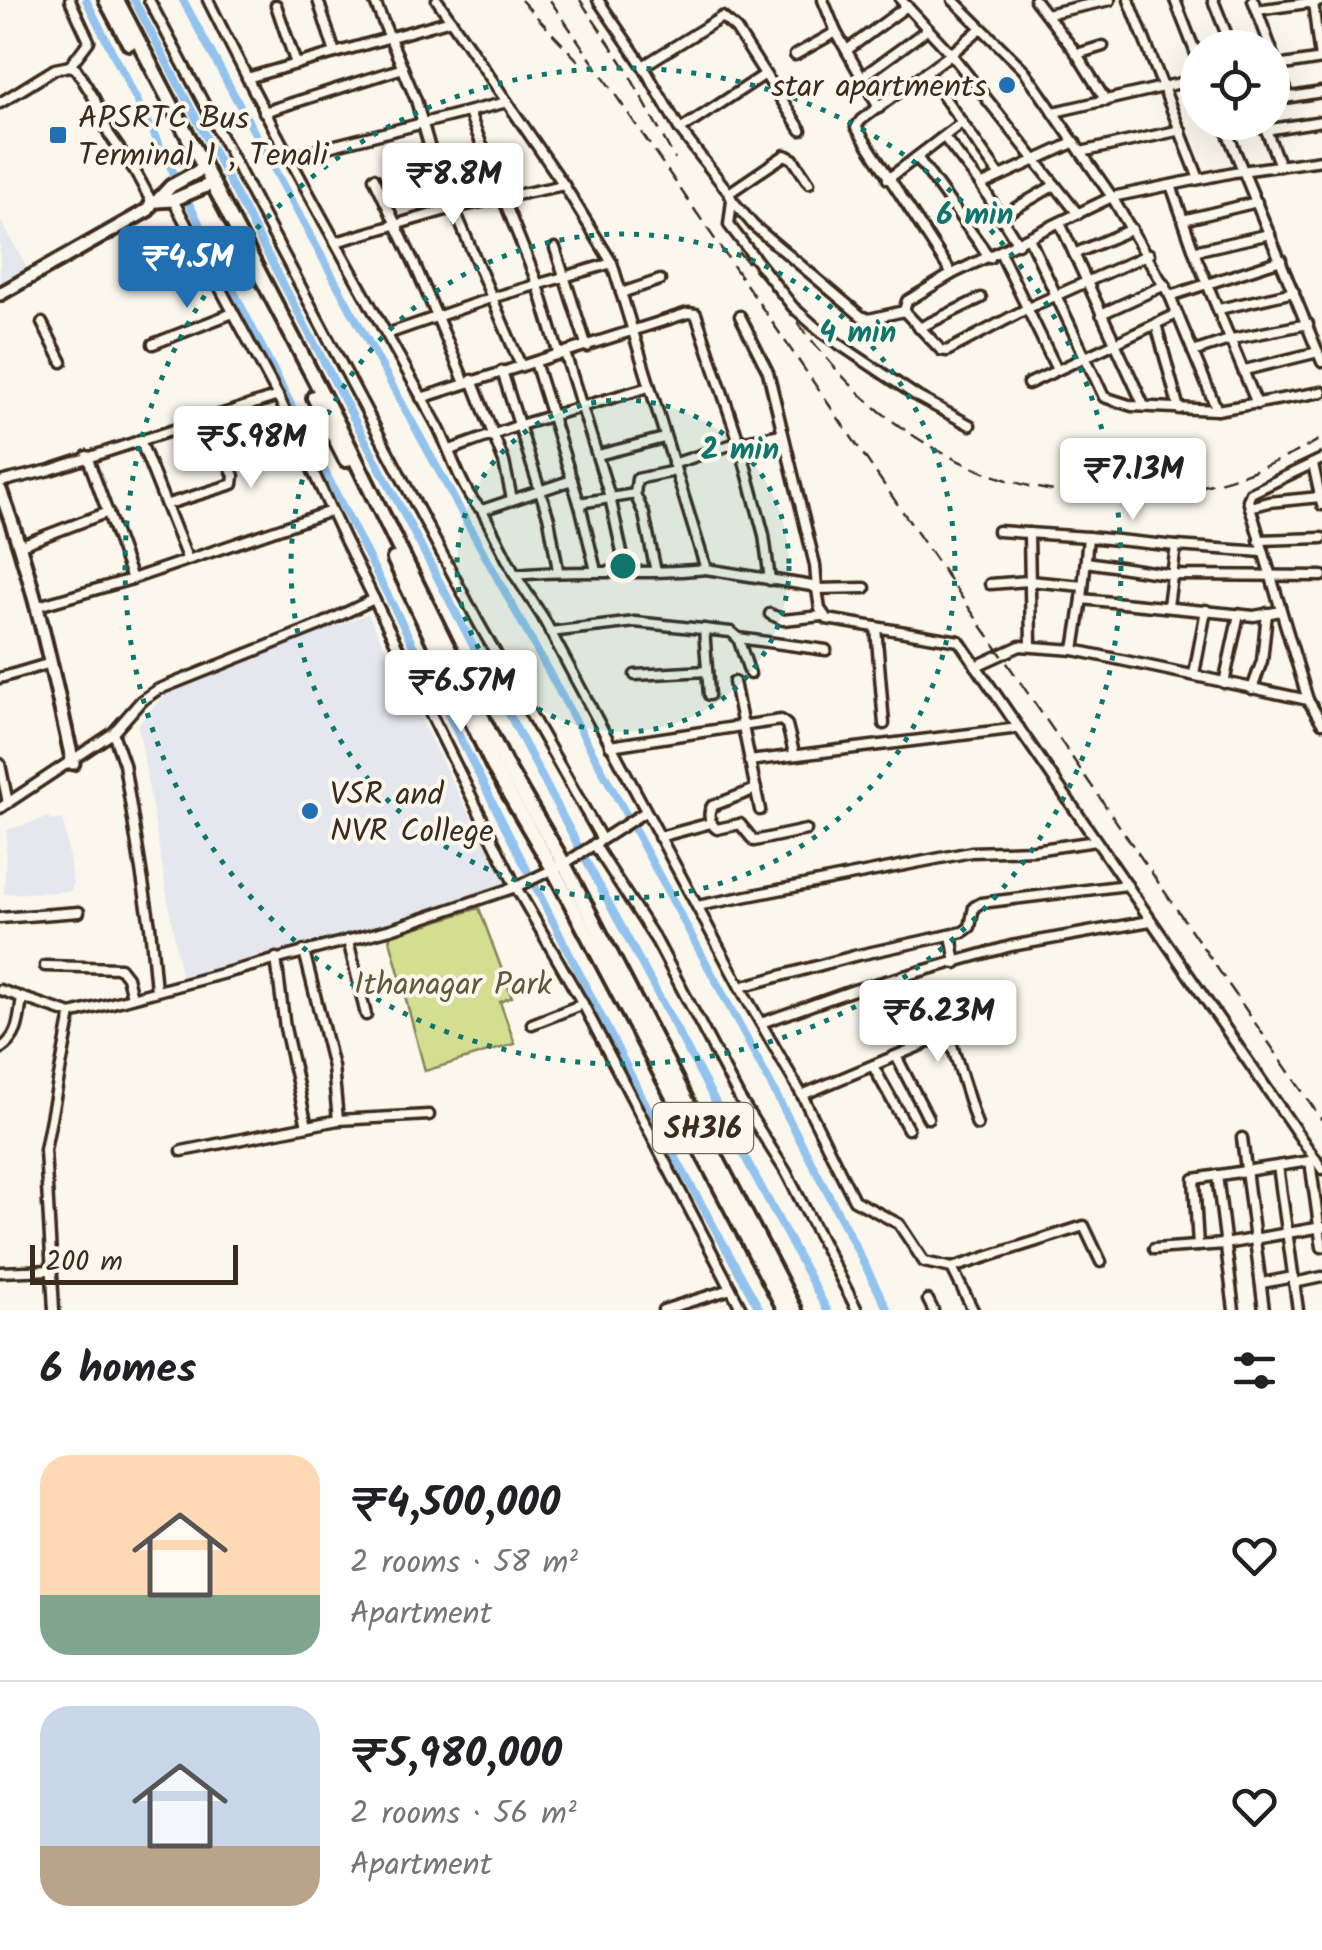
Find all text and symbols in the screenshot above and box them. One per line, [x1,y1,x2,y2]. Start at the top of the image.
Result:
map controls [1180,30,1290,140]
button: locate [1180,30,1290,140]
place label: star apartments [771,62,987,113]
marker: star apartments [996,74,1018,96]
place label: APSRTC Bus Terminal 1 , Tenali [78,94,329,182]
marker: APSRTC Bus Terminal 1 , Tenali [47,124,69,146]
pin: ₹8.8M [383,143,523,228]
text: ₹8.8M [404,150,502,201]
text: 6 min [937,192,1013,240]
pin: ₹4.5M [117,226,257,311]
text: ₹4.5M [140,233,234,284]
text: 4 min [820,310,896,358]
pin: ₹5.98M [170,406,332,491]
text: ₹5.98M [196,413,306,464]
text: 2 min [701,427,779,475]
pin: ₹7.13M [1052,438,1214,523]
text: ₹7.13M [1082,445,1184,496]
centre of rings [605,548,641,584]
pin: ₹6.57M [380,650,542,735]
text: ₹6.57M [407,657,515,708]
place label: VSR and NVR College [330,770,494,858]
marker: VSR and NVR College [299,800,321,822]
park label: Ithanagar Park [354,960,553,1011]
pin: ₹6.23M [857,980,1019,1065]
text: ₹6.23M [881,987,995,1038]
road number: SH316 [653,1103,753,1153]
scale bar [30,1240,238,1284]
text: 200 m [45,1240,123,1285]
text: 6 homes [40,1337,196,1404]
icon: filters [1227,1343,1282,1398]
text: ₹4,500,000 [350,1471,560,1538]
icon: home [120,1495,240,1615]
icon: heart [1227,1528,1282,1583]
text: 2 rooms · 58 m² [350,1538,578,1589]
text: Apartment [350,1589,492,1640]
text: ₹5,980,000 [350,1722,562,1789]
icon: home [120,1746,240,1866]
icon: heart [1227,1779,1282,1834]
text: 2 rooms · 56 m² [350,1789,577,1840]
text: Apartment [350,1840,492,1891]

